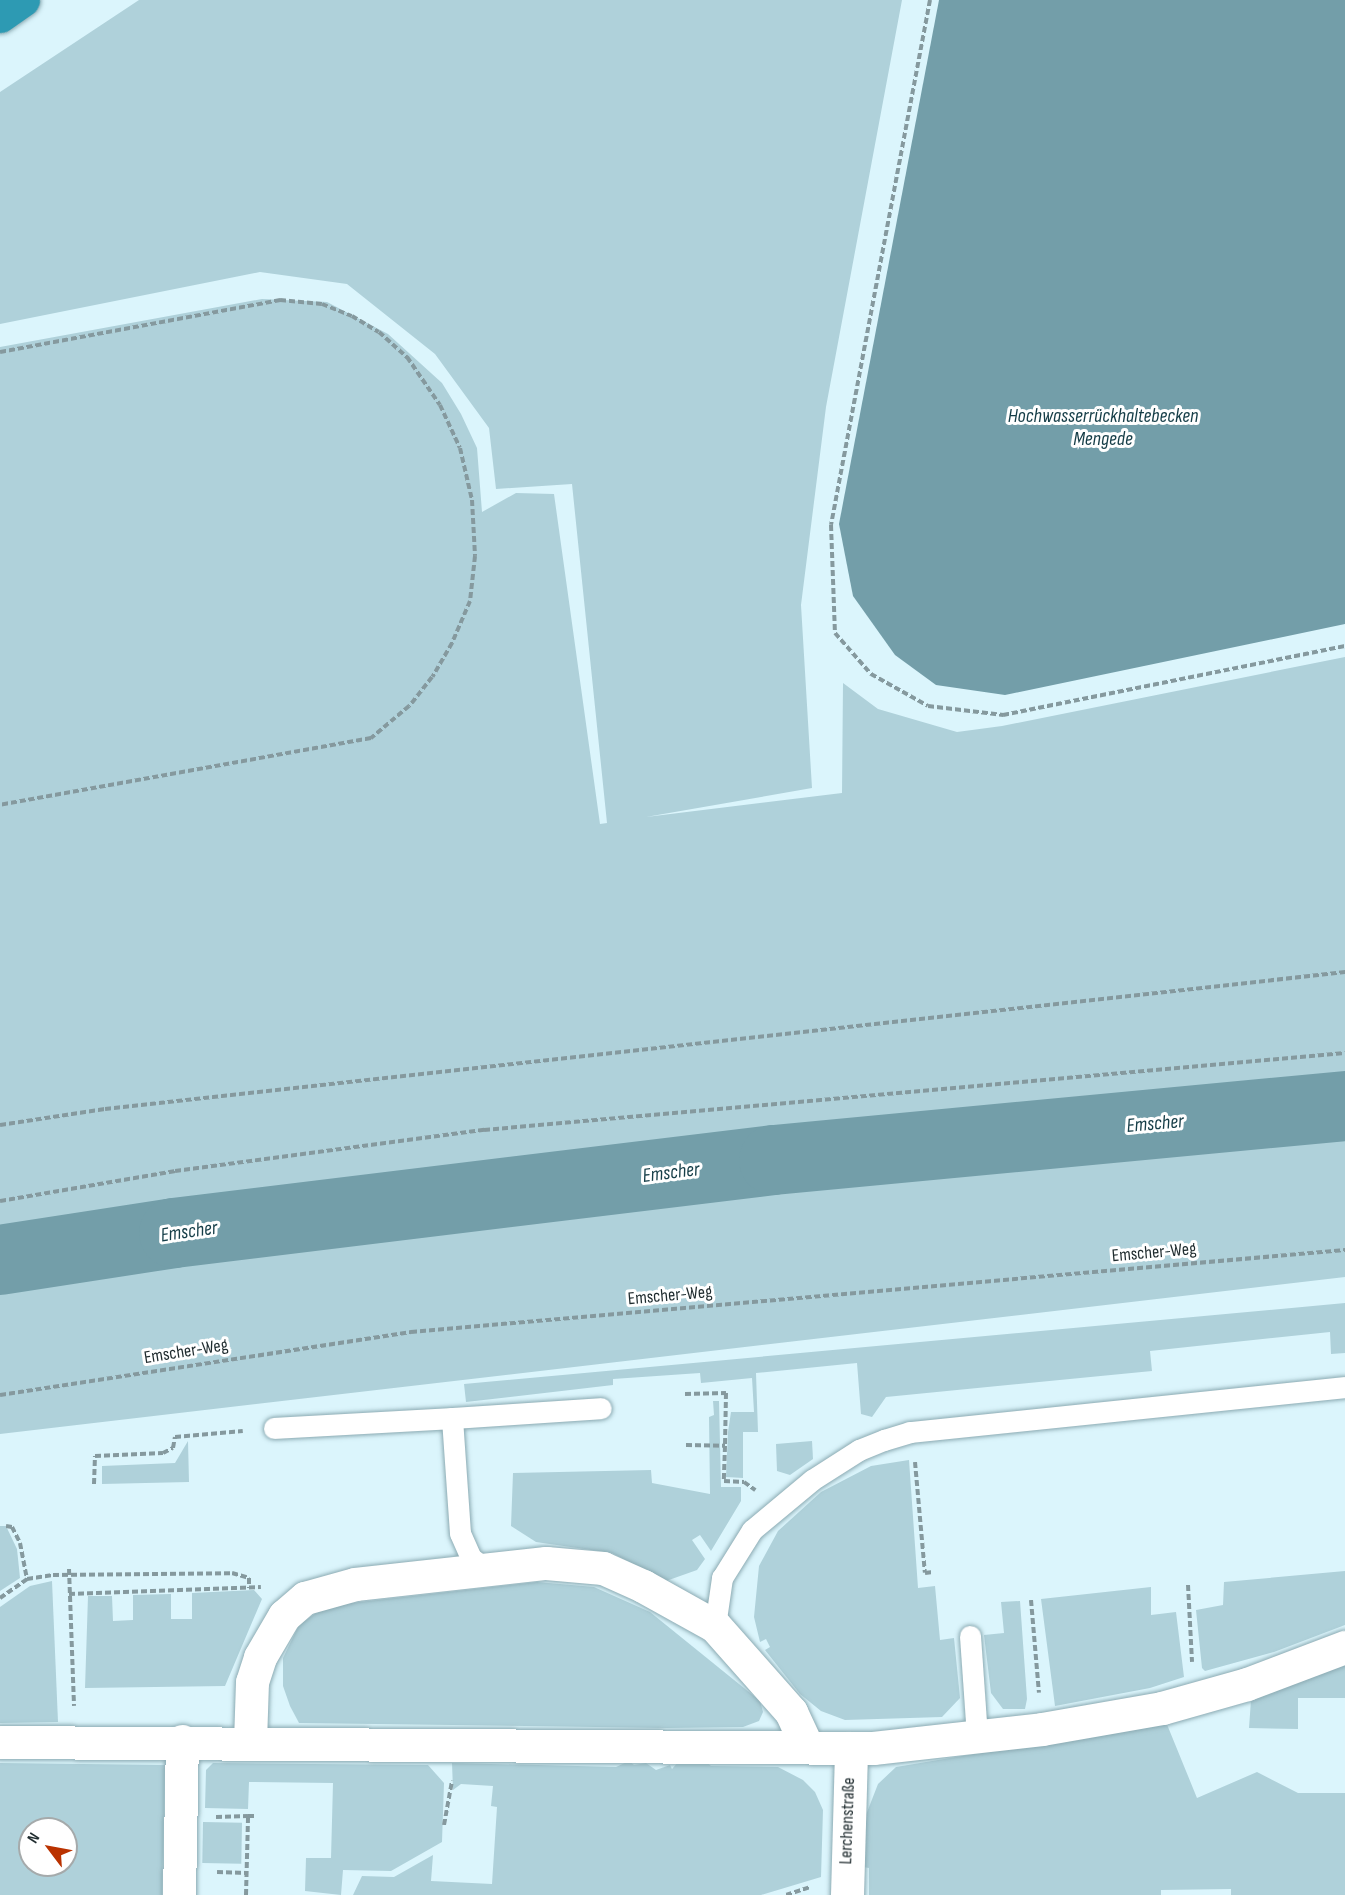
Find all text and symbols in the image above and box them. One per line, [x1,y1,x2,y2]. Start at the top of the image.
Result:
water label: Hochwasserrückhaltebecken Mengede [1008,404,1198,451]
water label: Emscher [1125,1110,1185,1138]
water label: Emscher [641,1158,701,1188]
water label: Emscher [159,1216,219,1248]
street label: Emscher-Weg [1111,1239,1197,1267]
street label: Emscher-Weg [627,1282,713,1310]
street label: Emscher-Weg [143,1335,229,1369]
street label: Lerchenstraße [836,1777,860,1865]
north arrow [18,1817,78,1877]
text: N [24,1830,44,1847]

